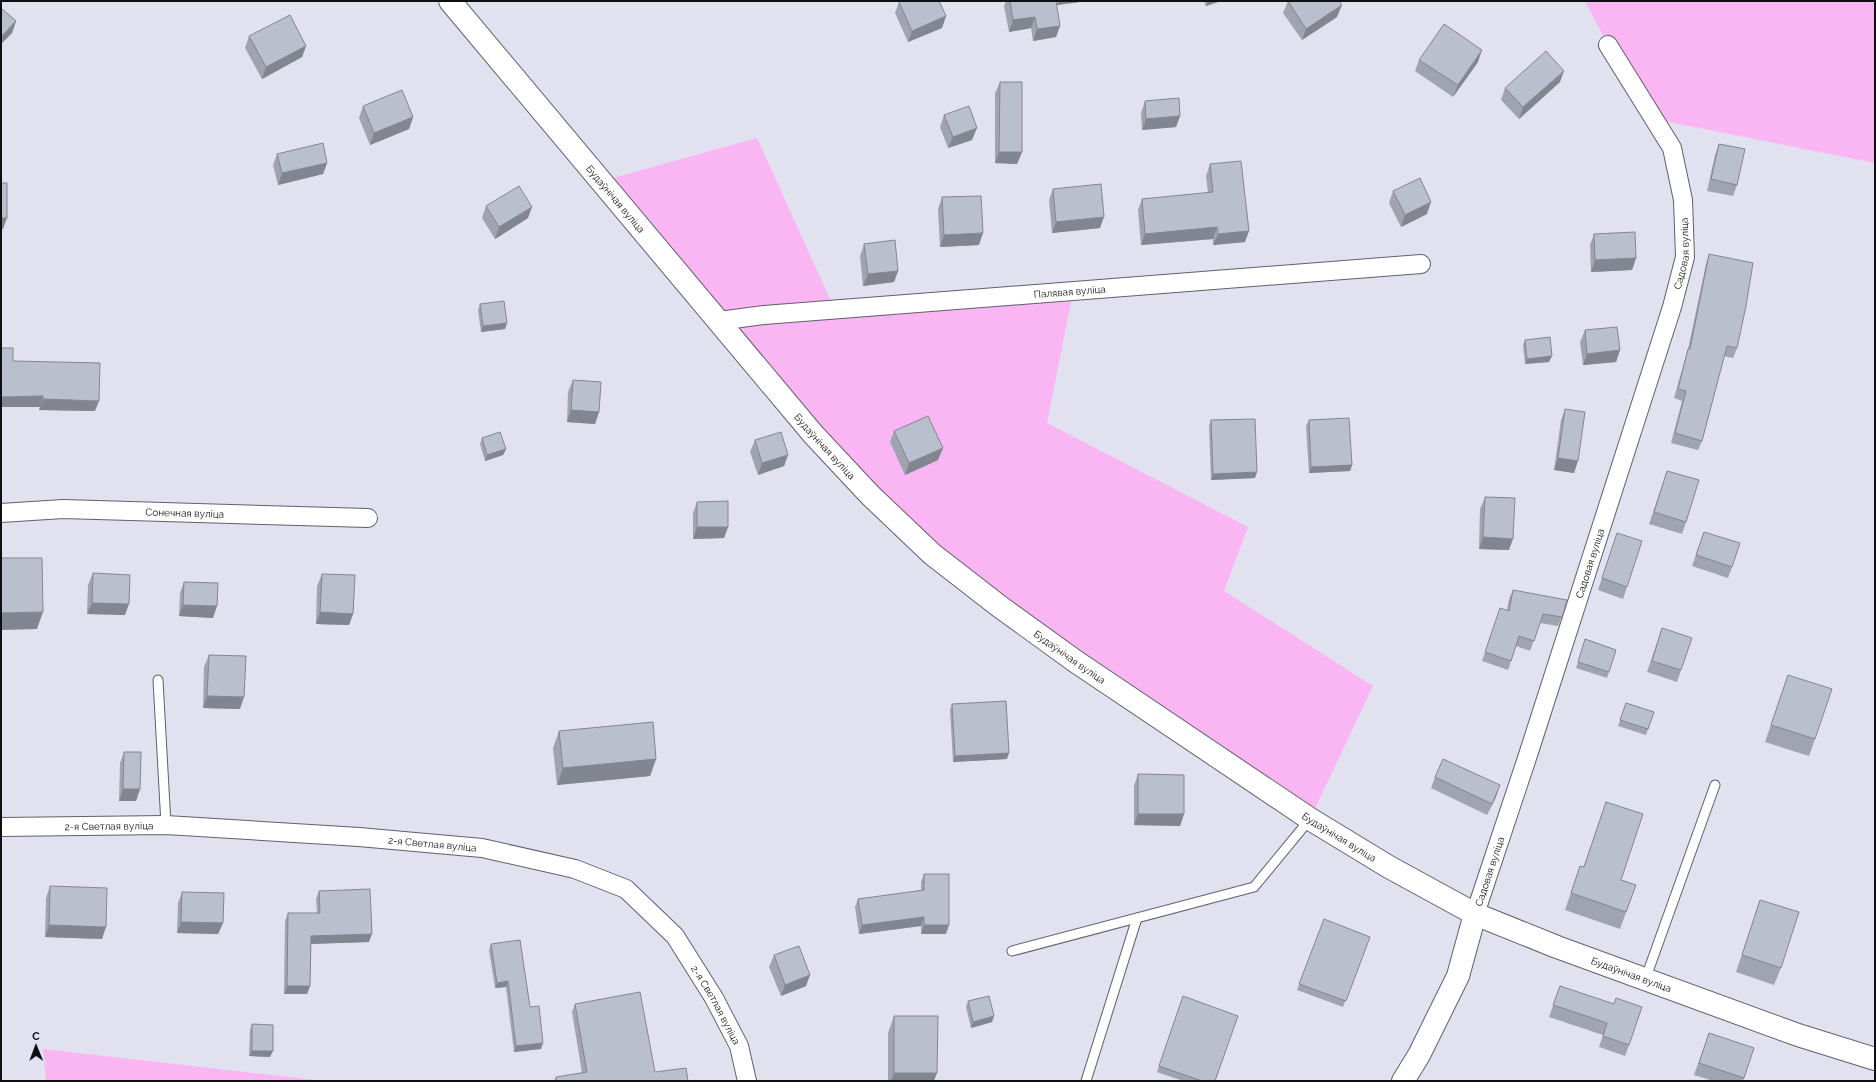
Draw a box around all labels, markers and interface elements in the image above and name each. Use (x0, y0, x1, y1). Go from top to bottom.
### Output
street label: Будаўнічая вуліца (584, 163, 647, 235)
street label: Садовая вуліца (1672, 217, 1691, 291)
street label: Палявая вуліца (1033, 284, 1106, 300)
street label: Будаўнічая вуліца (792, 411, 857, 481)
street label: Сонечная вуліца (145, 506, 224, 520)
street label: Садовая вуліца (1574, 527, 1606, 600)
street label: Будаўнічая вуліца (1032, 628, 1107, 686)
street label: Будаўнічая вуліца (1300, 810, 1378, 864)
street label: 2-я Светлая вуліца (64, 820, 154, 832)
street label: 2-я Светлая вуліца (388, 835, 477, 853)
street label: Садовая вуліца (1473, 835, 1506, 908)
street label: Будаўнічая вуліца (1590, 955, 1673, 994)
street label: 2-я Светлая вуліца (689, 964, 742, 1046)
north arrow (16, 1026, 56, 1066)
text: С (32, 1030, 40, 1043)

